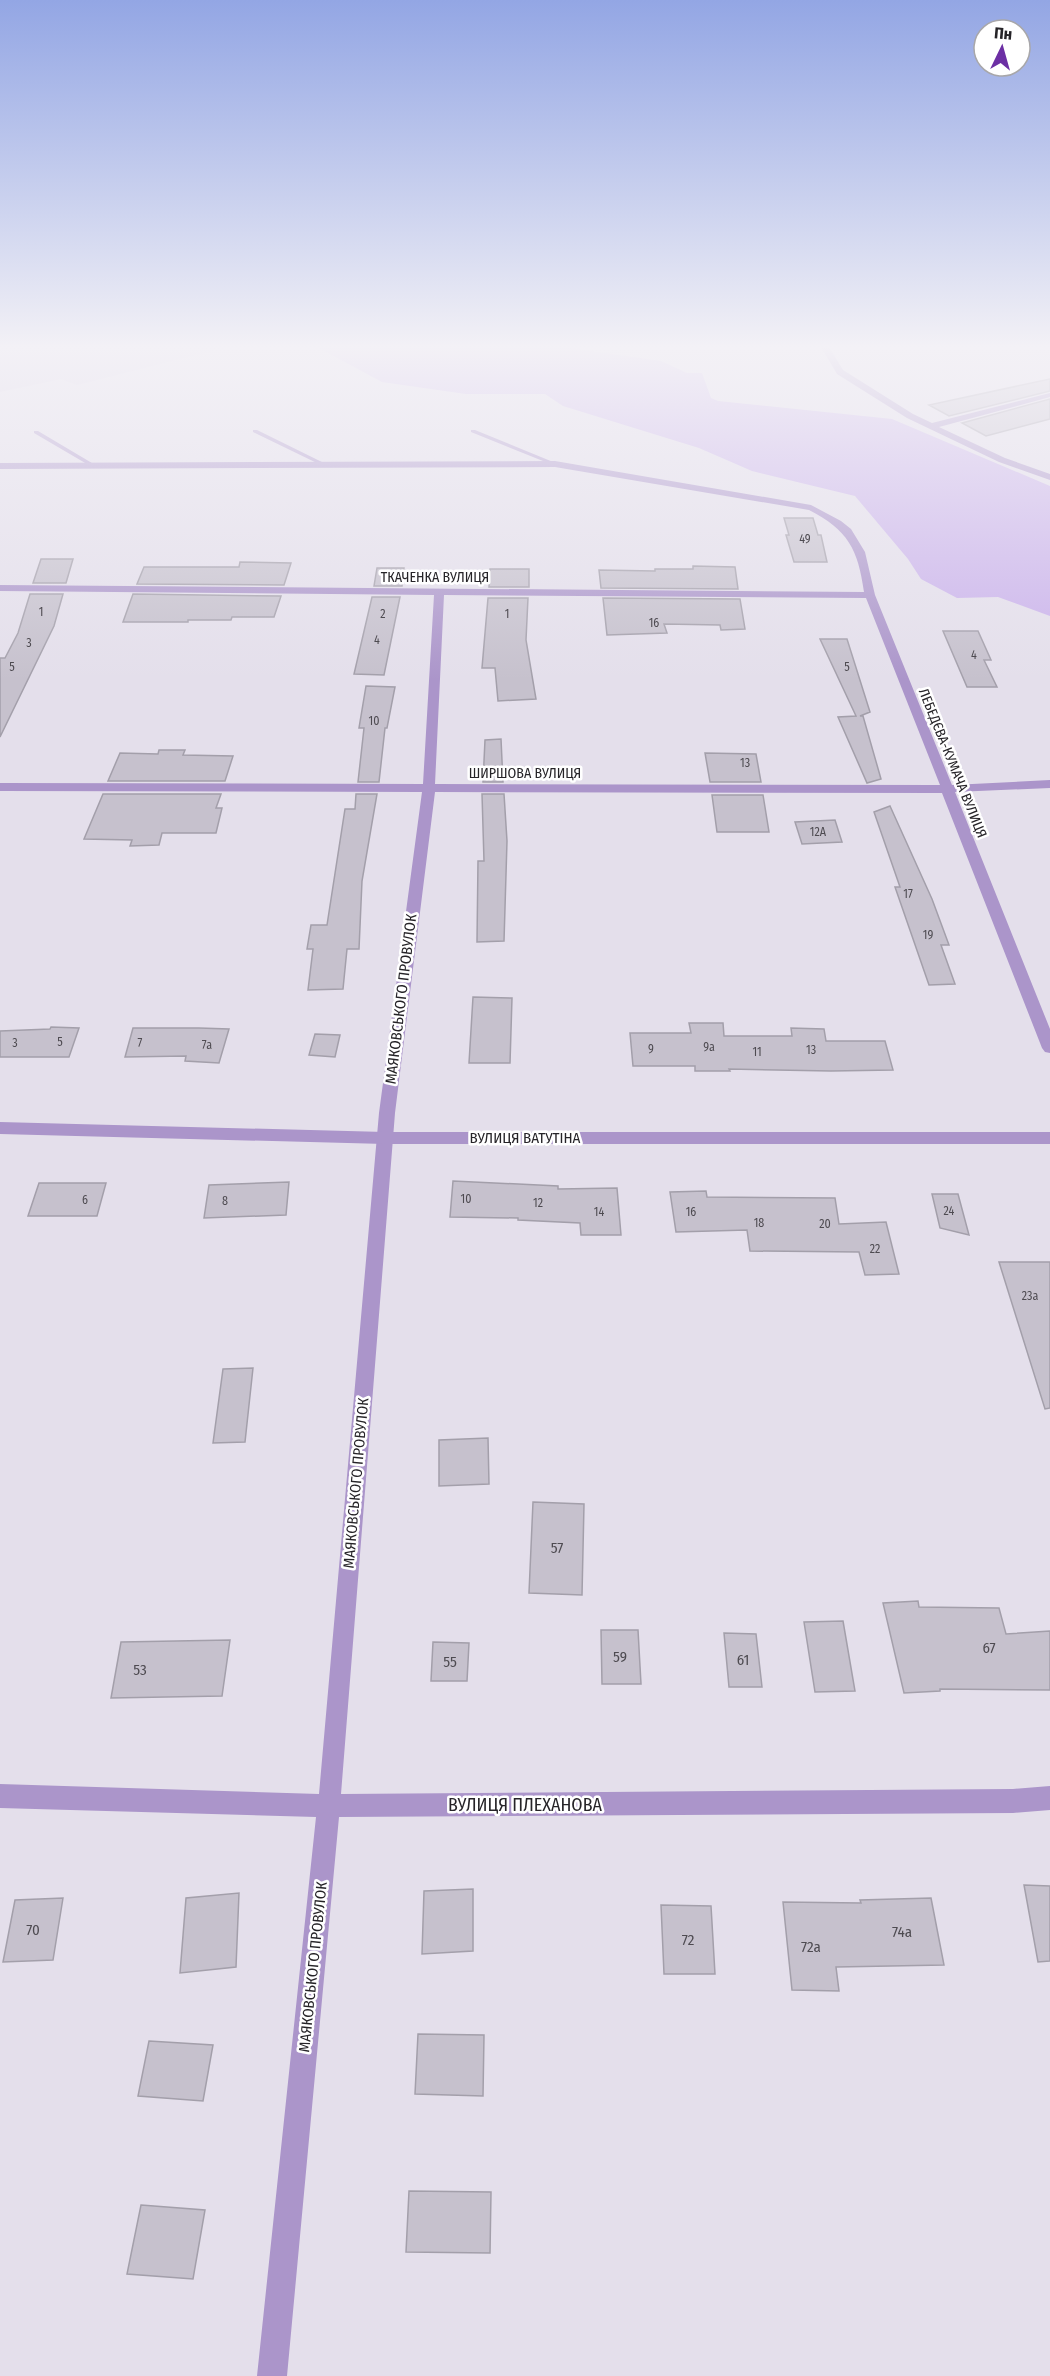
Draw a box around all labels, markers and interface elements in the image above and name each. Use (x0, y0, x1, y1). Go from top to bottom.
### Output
north arrow (972, 18, 1032, 78)
text: Пн (993, 23, 1013, 44)
house number: 49 (799, 532, 811, 546)
street label: ТКАЧЕНКА ВУЛИЦЯ (381, 569, 489, 586)
house number: 1 (39, 605, 43, 619)
house number: 2 (380, 607, 386, 621)
house number: 1 (505, 607, 509, 621)
house number: 16 (649, 616, 659, 630)
house number: 4 (374, 633, 380, 647)
house number: 3 (26, 636, 32, 650)
house number: 4 (971, 648, 977, 662)
house number: 5 (9, 660, 15, 674)
house number: 5 (844, 660, 850, 674)
street label: ЛЕБЕДЄВА-КУМАЧА ВУЛИЦЯ (915, 686, 990, 840)
house number: 10 (369, 714, 379, 728)
house number: 13 (740, 756, 750, 770)
street label: ШИРШОВА ВУЛИЦЯ (469, 765, 581, 782)
house number: 12А (810, 825, 827, 839)
house number: 17 (903, 887, 913, 901)
street label: МАЯКОВСЬКОГО ПРОВУЛОК (382, 913, 420, 1085)
house number: 19 (923, 928, 933, 942)
house number: 5 (57, 1035, 63, 1049)
house number: 3 (12, 1036, 18, 1050)
house number: 7 (138, 1036, 143, 1050)
house number: 7а (202, 1038, 212, 1052)
house number: 9а (703, 1040, 715, 1054)
house number: 9 (648, 1042, 654, 1056)
house number: 13 (806, 1043, 816, 1057)
house number: 11 (752, 1045, 762, 1059)
street label: ВУЛИЦЯ ВАТУТІНА (470, 1129, 581, 1147)
house number: 10 (461, 1192, 471, 1206)
house number: 6 (82, 1193, 88, 1207)
house number: 8 (222, 1194, 228, 1208)
house number: 12 (533, 1196, 543, 1210)
house number: 24 (944, 1204, 955, 1218)
house number: 14 (594, 1205, 604, 1219)
house number: 16 (686, 1205, 696, 1219)
house number: 18 (754, 1216, 764, 1230)
house number: 20 (819, 1217, 831, 1231)
house number: 22 (870, 1242, 880, 1256)
house number: 23а (1022, 1289, 1038, 1303)
street label: МАЯКОВСЬКОГО ПРОВУЛОК (340, 1397, 372, 1569)
house number: 57 (551, 1539, 563, 1557)
house number: 67 (982, 1639, 996, 1657)
house number: 59 (613, 1648, 627, 1666)
house number: 61 (737, 1651, 749, 1669)
house number: 55 (443, 1653, 457, 1671)
house number: 53 (133, 1661, 147, 1679)
street label: ВУЛИЦЯ ПЛЕХАНОВА (448, 1794, 602, 1816)
street label: МАЯКОВСЬКОГО ПРОВУЛОК (295, 1881, 331, 2053)
house number: 70 (26, 1921, 40, 1939)
house number: 74а (892, 1923, 912, 1941)
house number: 72 (682, 1931, 695, 1949)
house number: 72а (801, 1938, 821, 1956)

